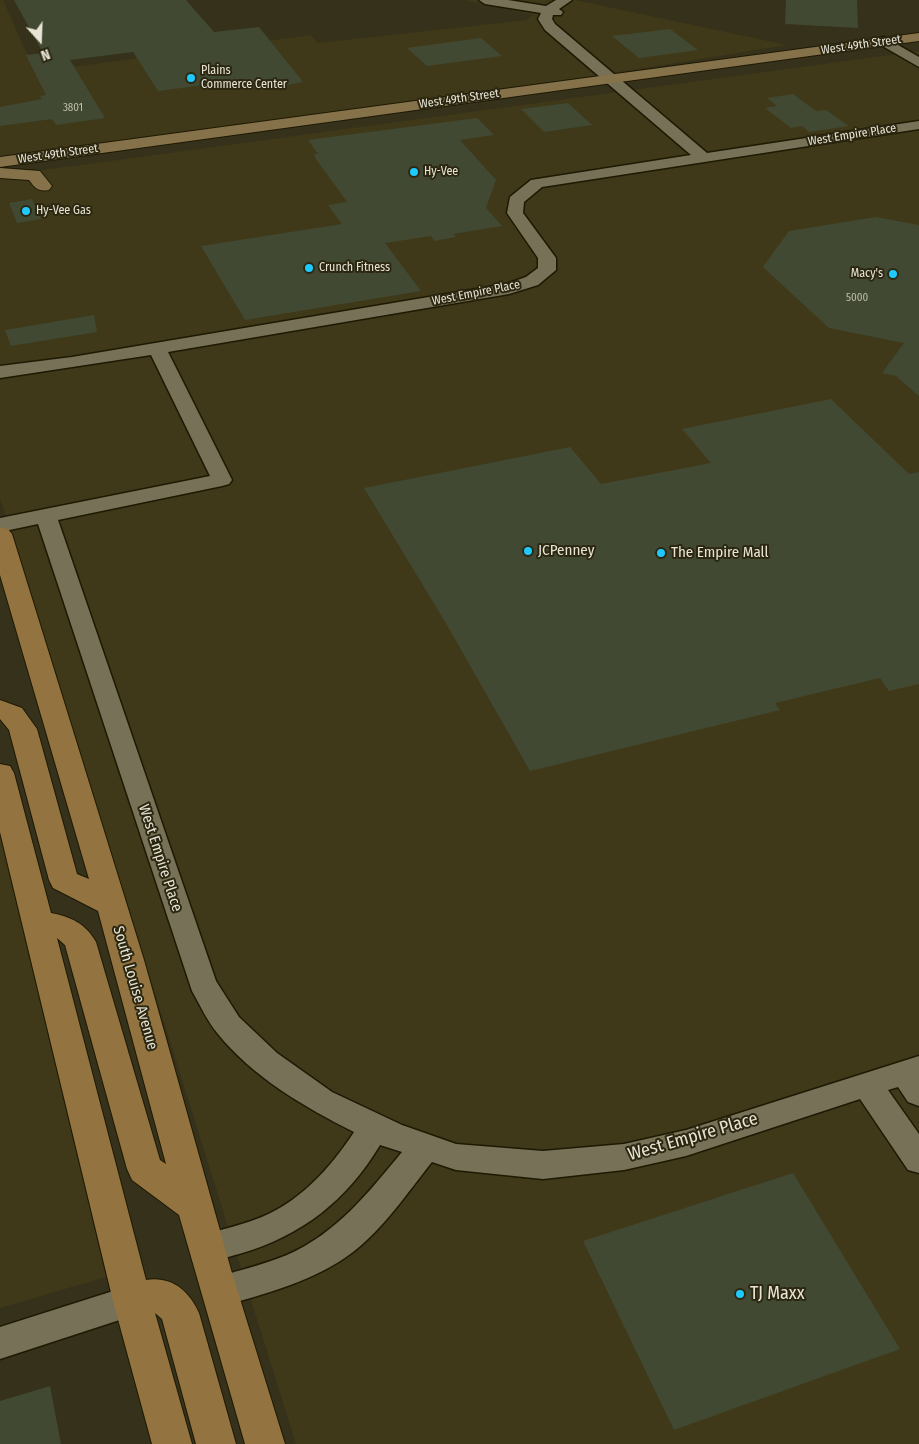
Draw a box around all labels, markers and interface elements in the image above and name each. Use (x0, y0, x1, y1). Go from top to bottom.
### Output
north arrow (15, 15, 65, 65)
street label: West 49th Street (820, 32, 902, 58)
text: N (38, 45, 52, 64)
place label: Plains Commerce Center (201, 64, 287, 92)
marker: Plains Commerce Center (185, 72, 197, 84)
street label: West 49th Street (418, 86, 500, 112)
house number: 3801 (63, 101, 83, 115)
street label: West Empire Place (807, 121, 897, 149)
street label: West 49th Street (17, 141, 99, 167)
place label: Hy-Vee (424, 165, 458, 179)
marker: Hy-Vee (408, 166, 420, 178)
place label: Hy-Vee Gas (36, 204, 91, 218)
marker: Hy-Vee Gas (20, 205, 32, 217)
place label: Crunch Fitness (319, 261, 390, 275)
marker: Crunch Fitness (303, 262, 315, 274)
place label: Macy's (851, 267, 883, 281)
marker: Macy's (887, 268, 899, 280)
street label: West Empire Place (431, 277, 521, 309)
house number: 5000 (846, 291, 868, 305)
place label: JCPenney (538, 542, 594, 560)
place label: The Empire Mall (671, 544, 768, 562)
marker: JCPenney (522, 545, 534, 557)
marker: The Empire Mall (655, 547, 667, 559)
street label: West Empire Place (134, 802, 186, 914)
street label: South Louise Avenue (109, 924, 161, 1052)
street label: West Empire Place (626, 1108, 760, 1166)
place label: TJ Maxx (750, 1283, 805, 1305)
marker: TJ Maxx (734, 1288, 746, 1300)

